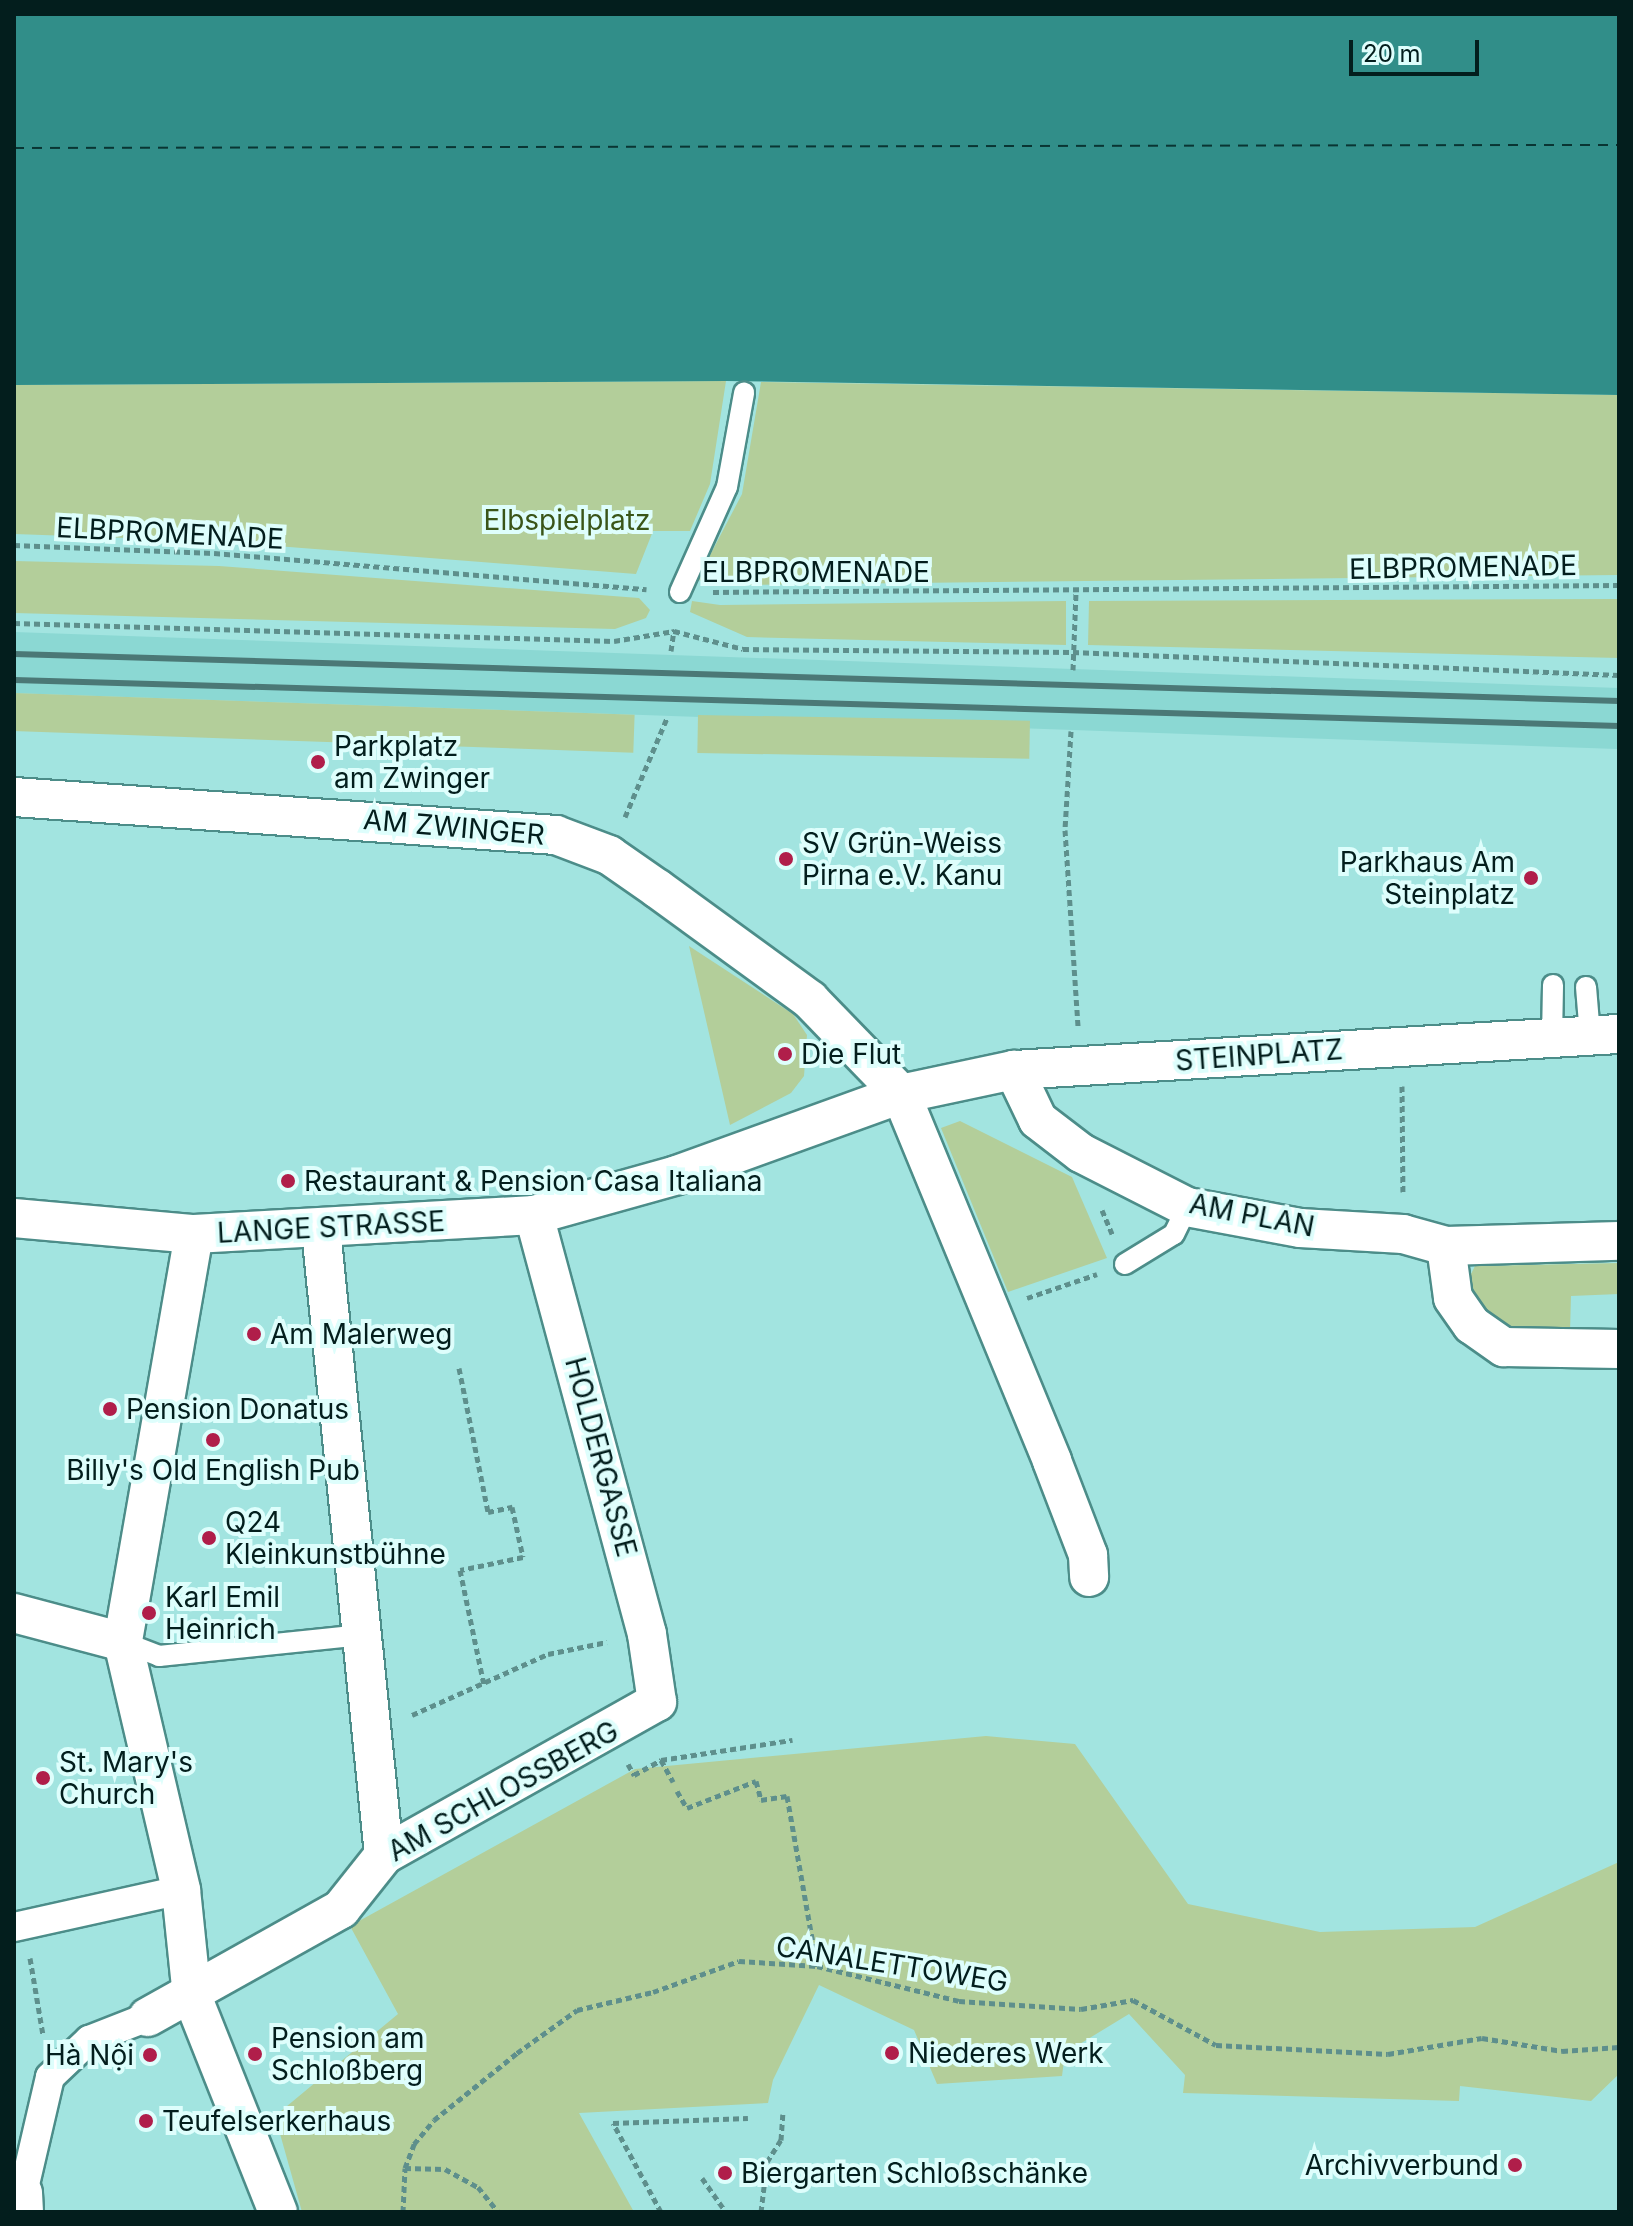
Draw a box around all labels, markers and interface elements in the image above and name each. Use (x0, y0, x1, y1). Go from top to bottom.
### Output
scale bar (1353, 24, 1483, 74)
text: 20 m (1363, 39, 1421, 68)
park label: Elbspielplatz (484, 503, 650, 537)
street label: ELBPROMENADE (55, 510, 285, 556)
street label: ELBPROMENADE (1349, 548, 1577, 586)
street label: ELBPROMENADE (702, 555, 930, 589)
place label: Parkplatz am Zwinger (334, 729, 490, 795)
marker: Parkplatz am Zwinger (309, 753, 327, 771)
street label: AM ZWINGER (362, 802, 546, 852)
place label: SV Grün-Weiss Pirna e.V. Kanu (802, 826, 1002, 892)
place label: Parkhaus Am Steinplatz (1340, 845, 1515, 911)
marker: SV Grün-Weiss Pirna e.V. Kanu (777, 850, 795, 868)
marker: Parkhaus Am Steinplatz (1522, 869, 1540, 887)
street label: STEINPLATZ (1174, 1032, 1344, 1078)
place label: Die Flut (801, 1037, 901, 1071)
marker: Die Flut (776, 1045, 794, 1063)
place label: Restaurant & Pension Casa Italiana (304, 1164, 762, 1198)
marker: Restaurant & Pension Casa Italiana (279, 1172, 297, 1190)
street label: AM PLAN (1187, 1186, 1317, 1244)
street label: LANGE STRASSE (216, 1204, 446, 1250)
place label: Am Malerweg (270, 1317, 453, 1351)
marker: Am Malerweg (245, 1325, 263, 1343)
street label: HOLDERGASSE (558, 1353, 644, 1561)
place label: Pension Donatus (126, 1392, 349, 1426)
marker: Pension Donatus (101, 1400, 119, 1418)
marker: Billy's Old English Pub (204, 1431, 222, 1449)
place label: Billy's Old English Pub (66, 1453, 360, 1487)
place label: Q24 Kleinkunstbühne (225, 1505, 446, 1571)
marker: Q24 Kleinkunstbühne (200, 1529, 218, 1547)
place label: Karl Emil Heinrich (165, 1580, 280, 1646)
marker: Karl Emil Heinrich (140, 1604, 158, 1622)
street label: AM SCHLOSSBERG (382, 1714, 624, 1868)
place label: St. Mary's Church (59, 1745, 193, 1811)
marker: St. Mary's Church (34, 1769, 52, 1787)
street label: CANALETTOWEG (774, 1929, 1010, 1999)
place label: Pension am Schloßberg (271, 2021, 425, 2087)
place label: Niederes Werk (908, 2036, 1104, 2070)
place label: Hà Nội (45, 2038, 134, 2072)
marker: Niederes Werk (883, 2044, 901, 2062)
marker: Pension am Schloßberg (246, 2045, 264, 2063)
marker: Hà Nội (141, 2046, 159, 2064)
place label: Teufelserkerhaus (162, 2104, 391, 2138)
marker: Teufelserkerhaus (137, 2112, 155, 2130)
place label: Archivverbund (1305, 2148, 1499, 2182)
place label: Biergarten Schloßschänke (741, 2156, 1088, 2190)
marker: Archivverbund (1506, 2156, 1524, 2174)
marker: Biergarten Schloßschänke (716, 2164, 734, 2182)

